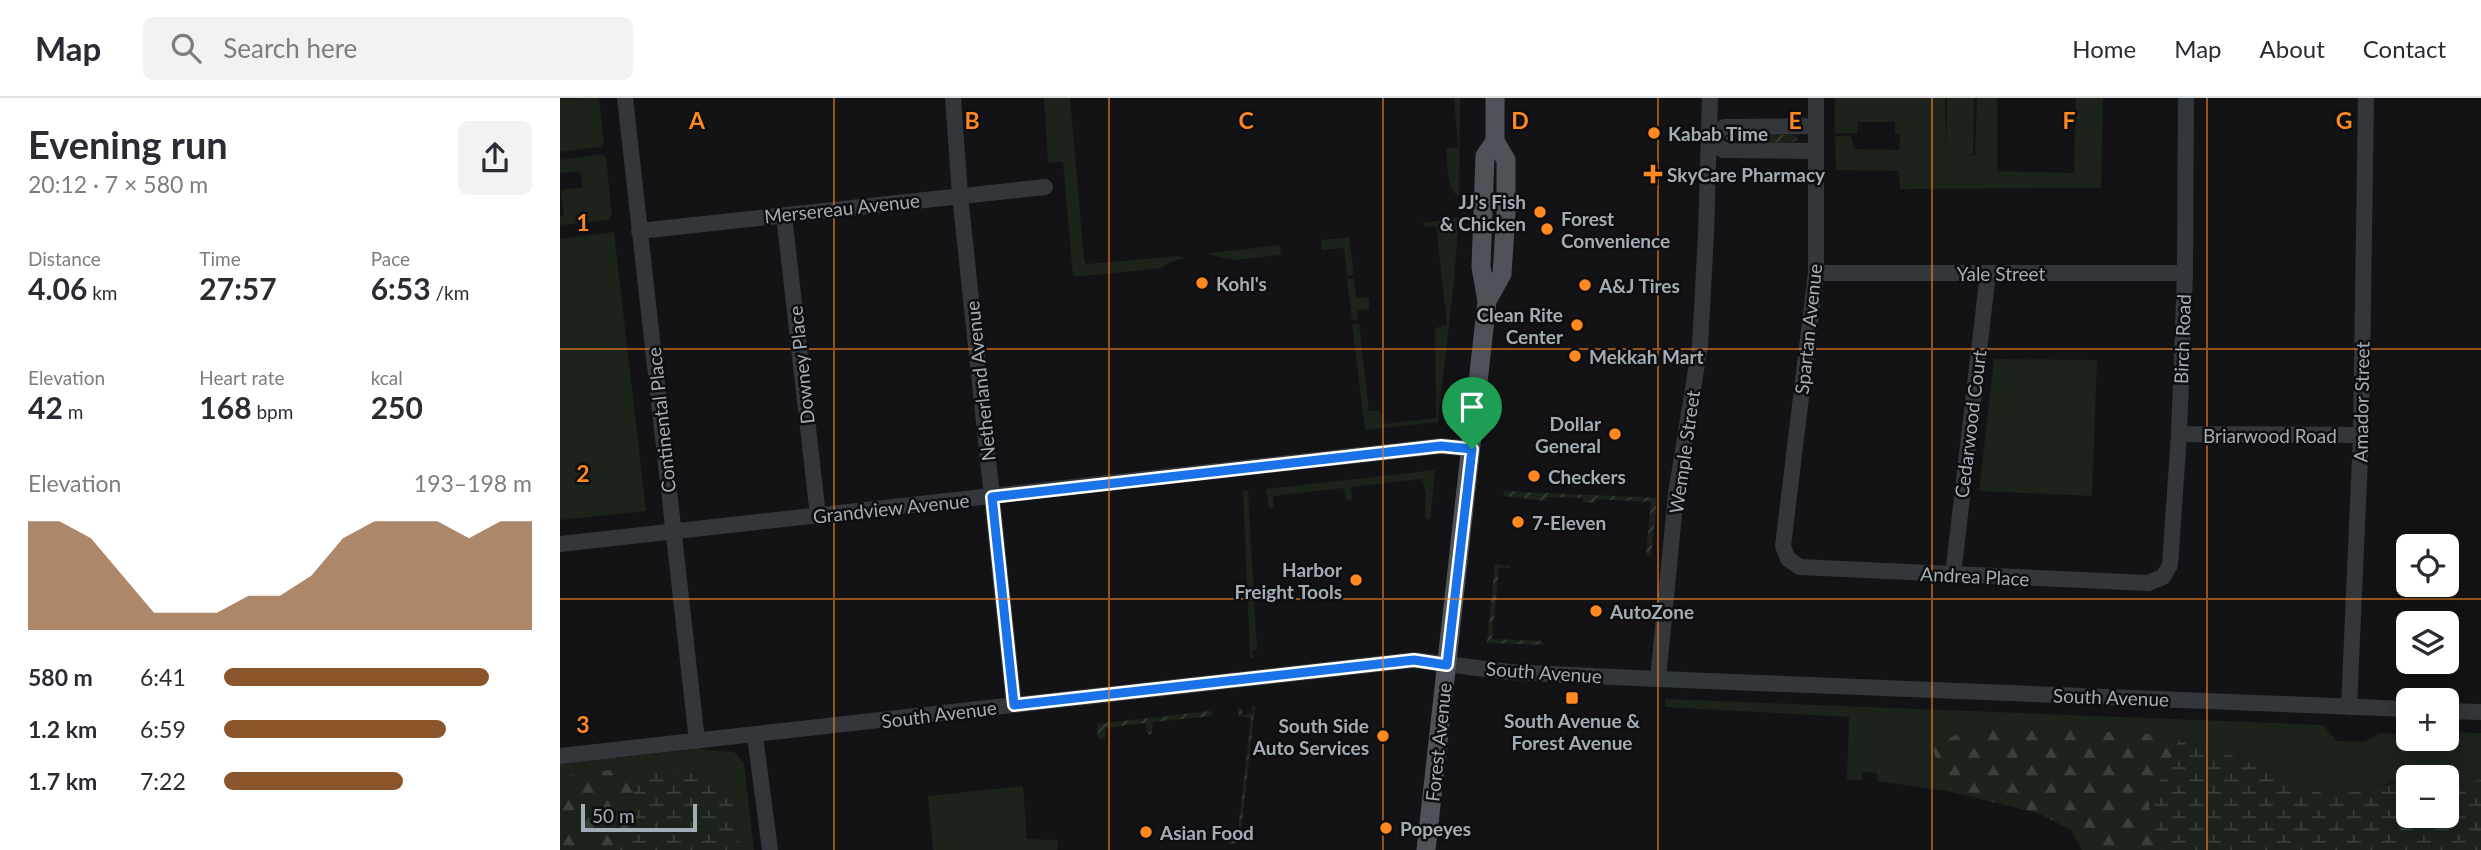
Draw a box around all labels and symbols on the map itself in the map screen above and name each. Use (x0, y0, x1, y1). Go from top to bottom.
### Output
text: A (688, 106, 706, 134)
text: B (964, 106, 980, 134)
text: C (1238, 106, 1254, 134)
text: D (1511, 106, 1529, 134)
text: E (1788, 106, 1802, 134)
text: F (2062, 106, 2076, 134)
text: G (2336, 106, 2352, 134)
place label: Kabab Time (1668, 122, 1768, 145)
marker: Kabab Time (1646, 125, 1662, 141)
place label: SkyCare Pharmacy (1667, 163, 1826, 186)
marker: SkyCare Pharmacy (1645, 166, 1661, 182)
street label: Mersereau Avenue (763, 188, 921, 228)
place label: JJ's Fish & Chicken (1440, 190, 1526, 235)
marker: JJ's Fish & Chicken (1532, 204, 1548, 220)
place label: Forest Convenience (1561, 207, 1670, 252)
text: 1 (576, 208, 590, 236)
marker: Forest Convenience (1539, 221, 1555, 237)
street label: Yale Street (1957, 262, 2045, 285)
street label: Spartan Avenue (1790, 263, 1826, 395)
place label: Kohl's (1216, 272, 1267, 295)
place label: A&J Tires (1598, 274, 1680, 297)
marker: Kohl's (1194, 275, 1210, 291)
marker: A&J Tires (1577, 277, 1593, 293)
street label: Birch Road (2169, 294, 2195, 384)
street label: Netherland Avenue (960, 300, 1000, 462)
place label: Clean Rite Center (1477, 303, 1564, 348)
street label: Downey Place (783, 305, 819, 425)
marker: Clean Rite Center (1569, 317, 1585, 333)
street label: Amador Street (2348, 341, 2374, 463)
place label: Mekkah Mart (1589, 345, 1704, 368)
street label: Continental Place (642, 346, 680, 494)
marker: Mekkah Mart (1567, 348, 1583, 364)
street label: Cedarwood Court (1950, 348, 1991, 499)
pin (1442, 377, 1502, 449)
street label: Wemple Street (1664, 389, 1704, 515)
place label: Dollar General (1535, 412, 1602, 457)
street label: Briarwood Road (2203, 424, 2337, 447)
marker: Dollar General (1607, 426, 1623, 442)
text: 2 (576, 459, 590, 487)
place label: Checkers (1548, 465, 1626, 488)
marker: Checkers (1526, 468, 1542, 484)
street label: Grandview Avenue (812, 488, 970, 528)
place label: 7-Eleven (1532, 511, 1606, 534)
marker: 7-Eleven (1510, 514, 1526, 530)
place label: Harbor Freight Tools (1234, 558, 1343, 603)
street label: Andrea Place (1920, 562, 2030, 590)
marker: Harbor Freight Tools (1348, 572, 1364, 588)
place label: AutoZone (1609, 600, 1694, 623)
marker: AutoZone (1588, 603, 1604, 619)
street label: South Avenue (1485, 656, 1603, 688)
street label: Forest Avenue (1420, 681, 1456, 803)
street label: South Avenue (2053, 683, 2169, 711)
marker: South Avenue & Forest Avenue (1564, 690, 1580, 706)
street label: South Avenue (880, 696, 998, 732)
place label: South Avenue & Forest Avenue (1504, 709, 1640, 754)
text: 3 (576, 710, 590, 738)
place label: South Side Auto Services (1252, 714, 1369, 759)
marker: South Side Auto Services (1375, 728, 1391, 744)
scale bar (581, 801, 696, 833)
place label: Popeyes (1400, 817, 1471, 840)
marker: Popeyes (1378, 820, 1394, 836)
place label: Asian Food (1159, 821, 1254, 844)
marker: Asian Food (1138, 824, 1154, 840)

